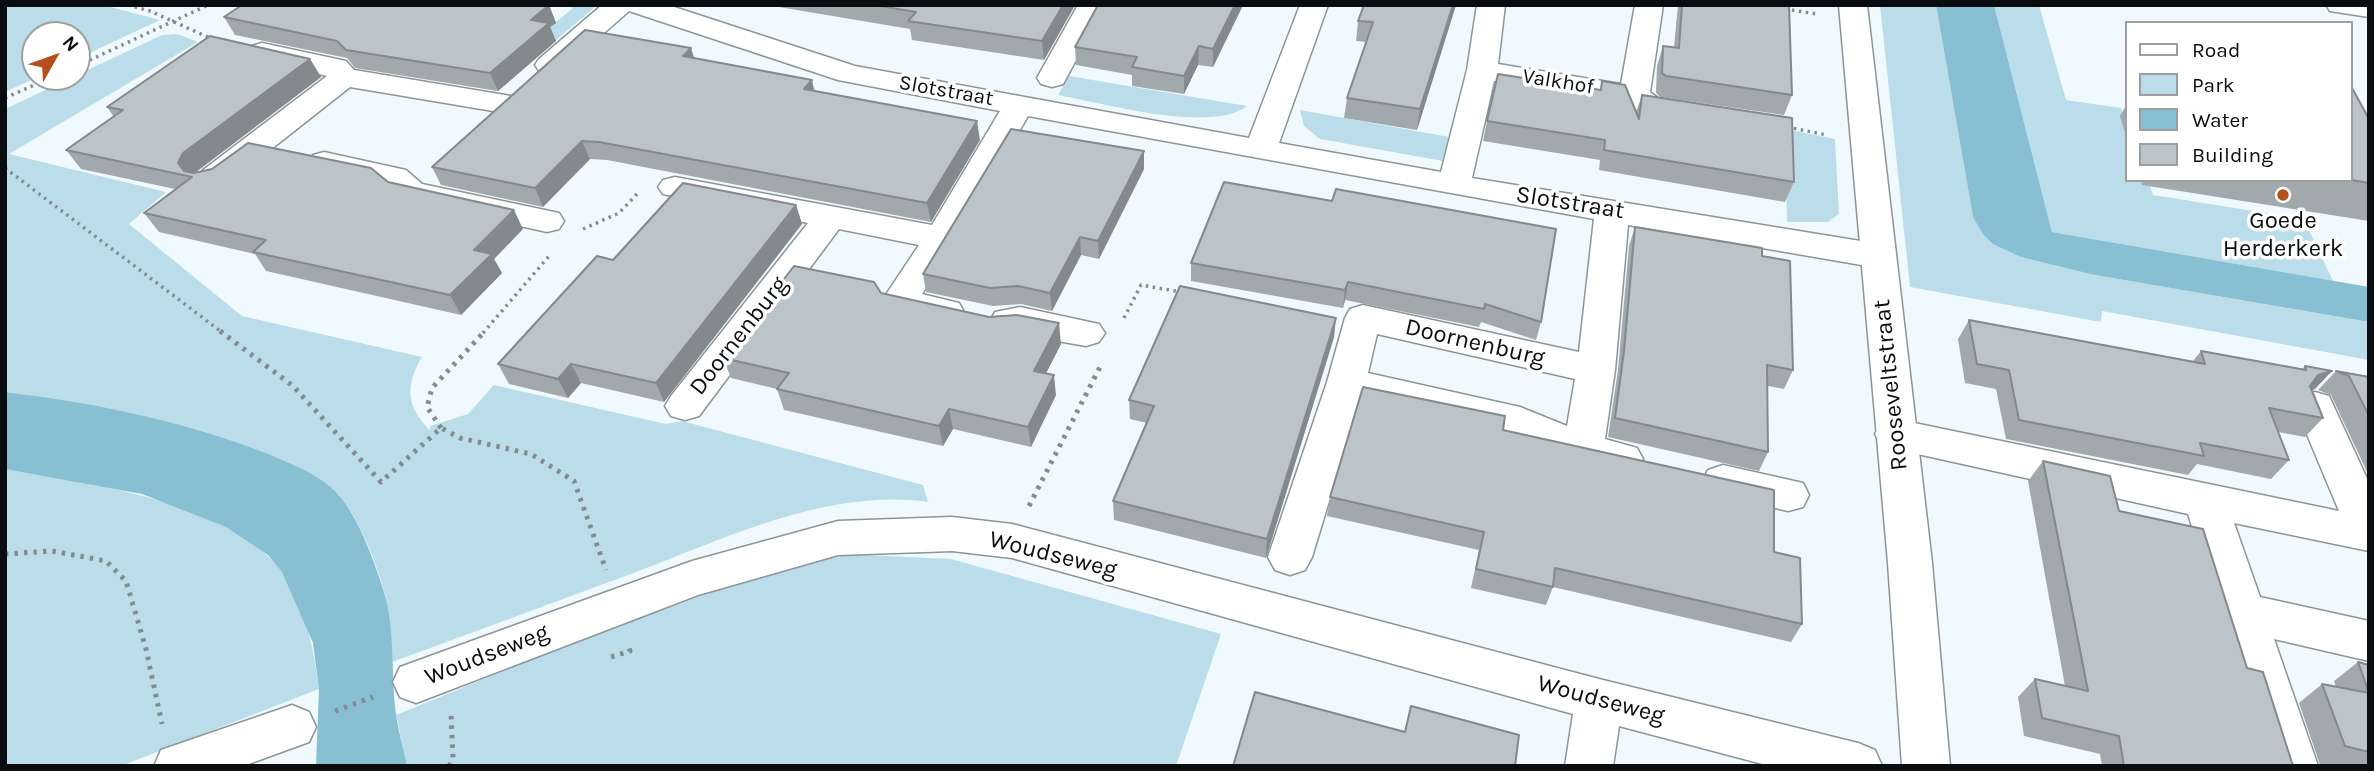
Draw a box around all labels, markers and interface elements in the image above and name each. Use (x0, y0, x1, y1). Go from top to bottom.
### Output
north arrow (21, 21, 91, 91)
legend (2126, 21, 2353, 182)
text: N (58, 31, 83, 56)
text: Road (2192, 38, 2240, 62)
street label: Valkhof (1521, 64, 1595, 100)
street label: Slotstraat (897, 70, 995, 112)
text: Park (2192, 73, 2235, 97)
text: Water (2192, 108, 2248, 132)
text: Building (2192, 143, 2273, 167)
street label: Slotstraat (1514, 180, 1626, 226)
marker: Goede Herderkerk (2275, 187, 2291, 203)
place label: Goede Herderkerk (2223, 207, 2343, 263)
street label: Doornenburg (684, 271, 794, 401)
street label: Rooseveltstraat (1868, 298, 1914, 472)
street label: Doornenburg (1402, 313, 1548, 373)
street label: Woudseweg (986, 525, 1120, 585)
street label: Woudseweg (421, 618, 553, 692)
street label: Woudseweg (1534, 669, 1668, 731)

